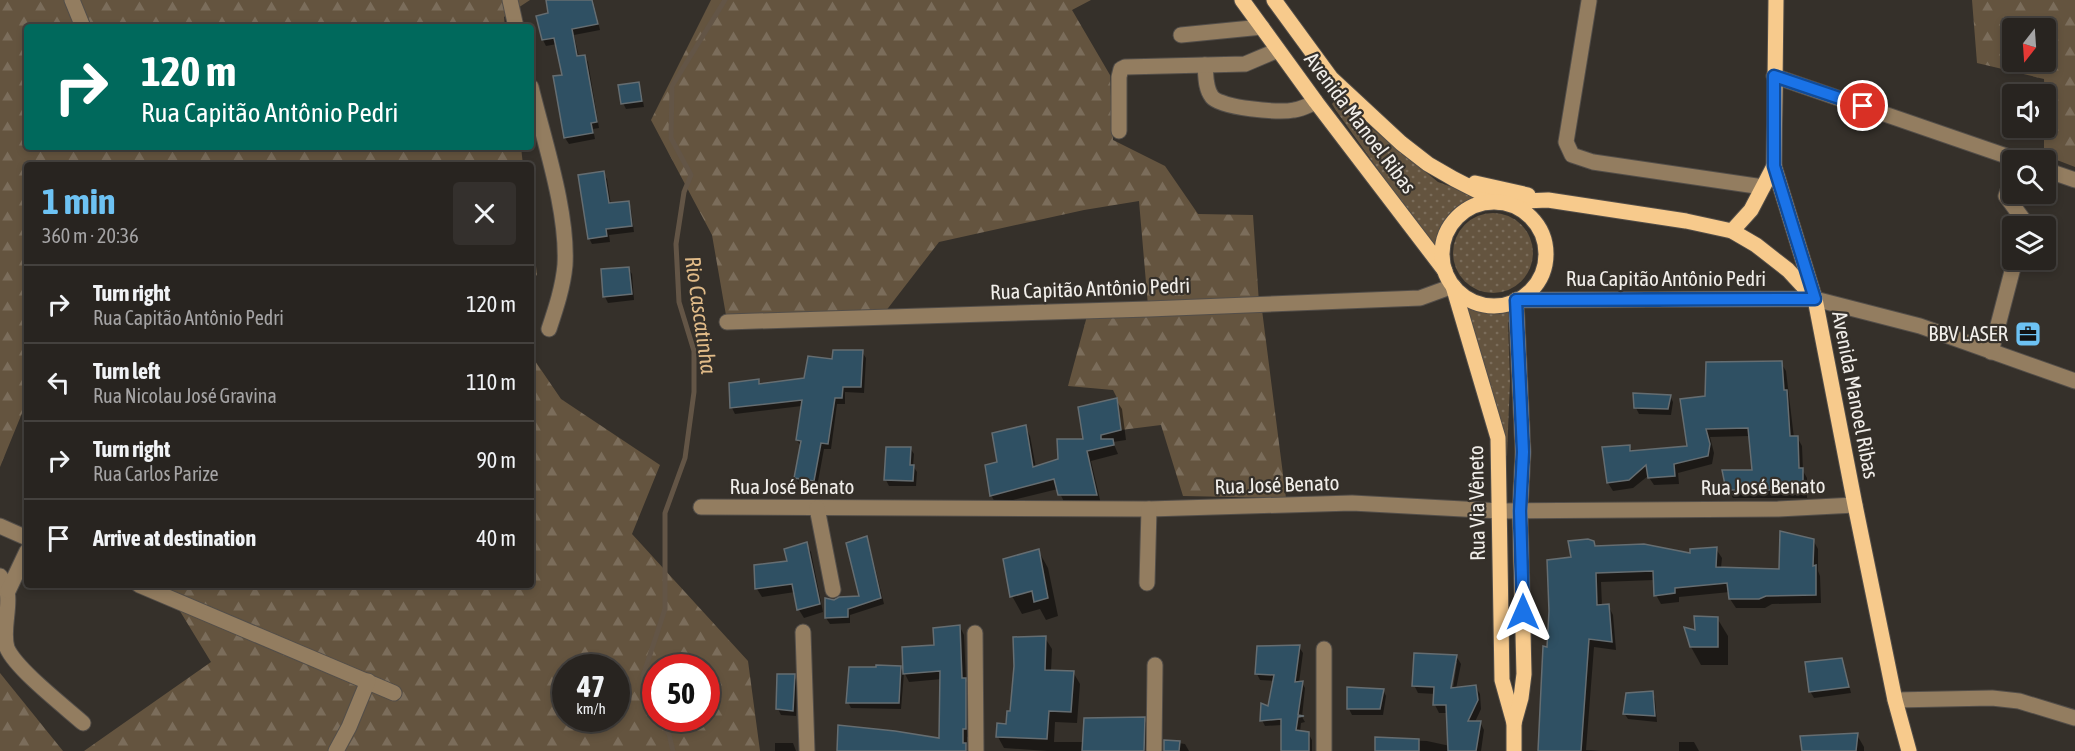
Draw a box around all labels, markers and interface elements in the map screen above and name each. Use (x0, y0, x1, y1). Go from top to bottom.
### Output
north arrow (2002, 18, 2056, 72)
map controls (2002, 18, 2056, 270)
text: 120 m (141, 47, 236, 95)
street label: Avenida Manoel Ribas (1300, 47, 1422, 198)
icon: right (42, 48, 120, 126)
pin (1837, 80, 1888, 131)
button: sound (2002, 84, 2056, 138)
icon: arrive (1846, 89, 1879, 122)
text: Rua Capitão Antônio Pedri (141, 97, 399, 128)
button: search (2002, 150, 2056, 204)
text: 1 min (42, 180, 116, 222)
button: close (453, 182, 516, 245)
button: layers (2002, 216, 2056, 270)
text: 360 m · 20:36 (42, 224, 139, 247)
water label: Rio Cascatinha (680, 254, 722, 376)
street label: Rua Capitão Antônio Pedri (1566, 266, 1766, 290)
street label: Rua Capitão Antônio Pedri (989, 273, 1190, 303)
text: Turn right (93, 280, 170, 306)
icon: right (42, 288, 75, 321)
text: 120 m (466, 291, 516, 317)
text: Rua Capitão Antônio Pedri (93, 306, 284, 329)
street label: Avenida Manoel Ribas (1828, 309, 1884, 481)
office icon: BBV LASER (2013, 319, 2043, 349)
place label: BBV LASER (1928, 321, 2008, 345)
text: Turn left (93, 358, 160, 384)
icon: left (42, 366, 75, 399)
text: 110 m (466, 369, 516, 395)
text: Rua Nicolau José Gravina (93, 384, 277, 407)
text: Turn right (93, 436, 170, 462)
icon: right (42, 444, 75, 477)
street label: Rua Via Vêneto (1463, 445, 1489, 561)
text: 90 m (476, 447, 516, 473)
text: Rua Carlos Parize (93, 462, 218, 485)
street label: Rua José Benato (1214, 470, 1340, 498)
street label: Rua José Benato (1700, 473, 1826, 499)
street label: Rua José Benato (730, 474, 854, 498)
icon: arrive (42, 522, 75, 555)
text: Arrive at destination (93, 525, 256, 551)
text: 40 m (476, 525, 516, 551)
position arrow (1491, 580, 1555, 644)
speed limit sign: 50 (642, 654, 720, 732)
text: 47 (577, 669, 605, 703)
text: km/h (576, 700, 606, 717)

